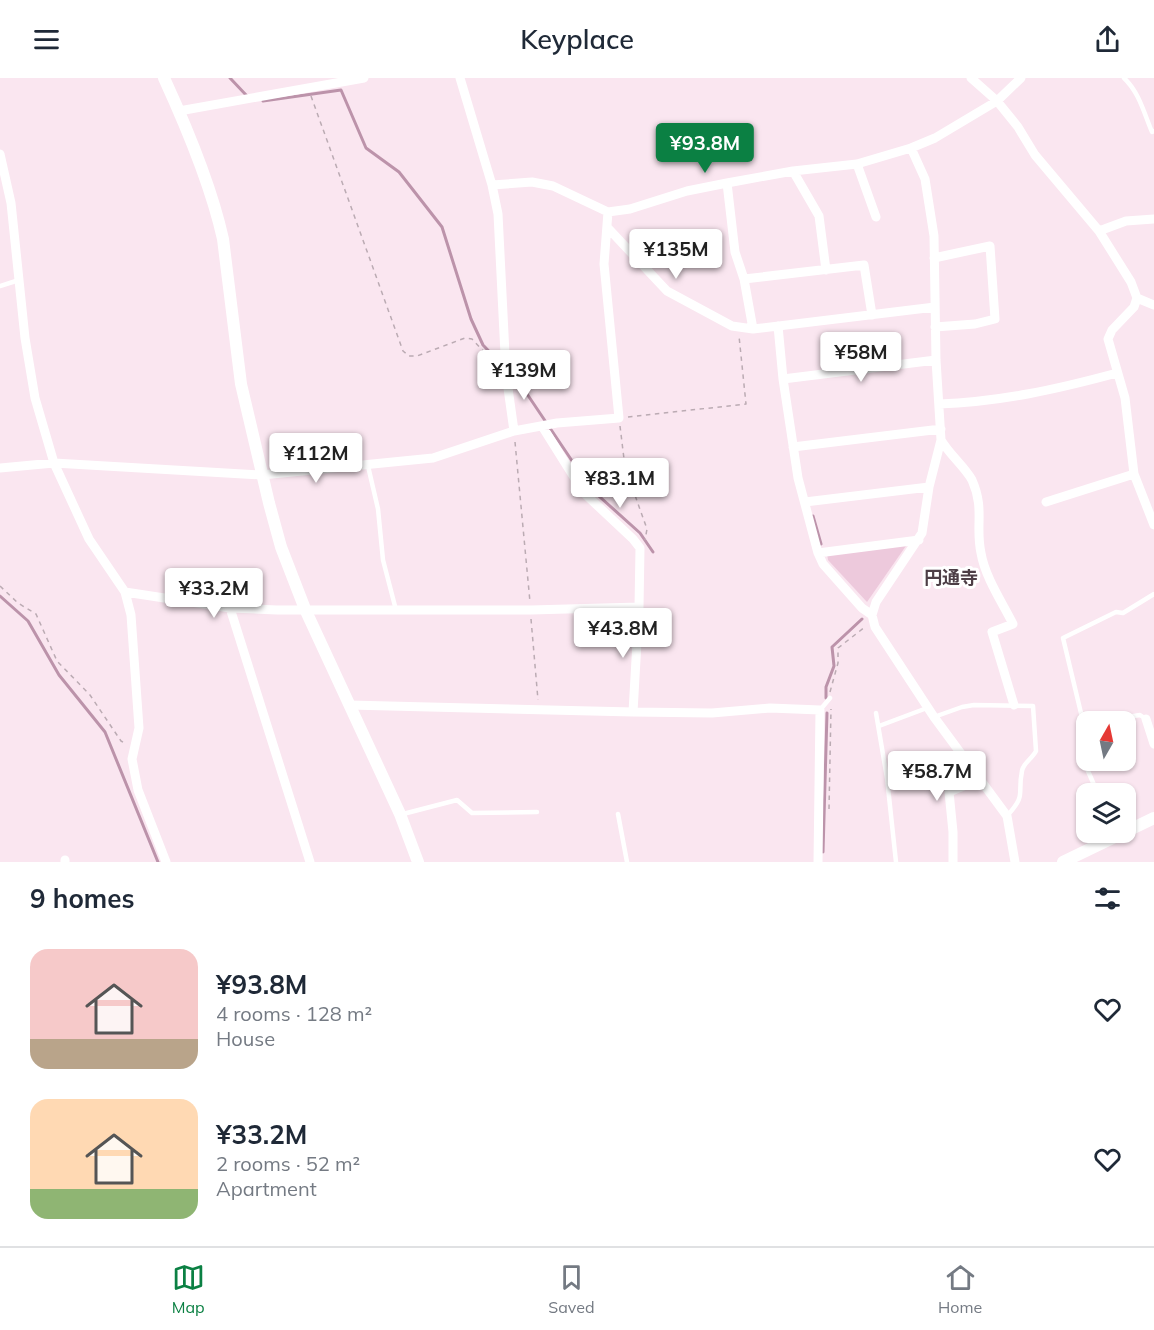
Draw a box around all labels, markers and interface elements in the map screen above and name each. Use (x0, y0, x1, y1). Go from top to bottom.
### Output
text: Keyplace (520, 22, 634, 56)
icon: menu (30, 23, 63, 56)
icon: share (1091, 23, 1124, 56)
pin: ¥93.8M (656, 123, 754, 174)
text: ¥93.8M (670, 130, 740, 155)
pin: ¥135M (634, 229, 718, 280)
text: ¥135M (643, 236, 709, 261)
pin: ¥58M (825, 332, 897, 383)
text: ¥58M (834, 339, 888, 364)
pin: ¥139M (482, 350, 566, 401)
text: ¥139M (491, 357, 557, 382)
pin: ¥112M (274, 433, 358, 484)
text: ¥112M (283, 440, 349, 465)
pin: ¥83.1M (571, 458, 669, 509)
text: ¥83.1M (585, 465, 655, 490)
district label: 円通寺 (924, 566, 978, 589)
pin: ¥33.2M (165, 568, 263, 619)
text: ¥33.2M (179, 575, 249, 600)
pin: ¥43.8M (574, 608, 672, 659)
text: ¥43.8M (588, 615, 658, 640)
north arrow (1076, 711, 1136, 771)
map controls (1076, 711, 1136, 843)
pin: ¥58.7M (888, 751, 986, 802)
text: ¥58.7M (902, 758, 972, 783)
button: layers (1076, 783, 1136, 843)
text: 9 homes (30, 882, 134, 915)
icon: filters (1091, 882, 1124, 915)
text: ¥93.8M (216, 968, 307, 1001)
icon: home (78, 973, 150, 1045)
icon: heart (1091, 993, 1124, 1026)
text: 4 rooms · 128 m² (216, 1001, 372, 1026)
text: House (216, 1026, 275, 1051)
text: ¥33.2M (216, 1118, 307, 1151)
icon: home (78, 1123, 150, 1195)
icon: heart (1091, 1143, 1124, 1176)
text: 2 rooms · 52 m² (216, 1151, 360, 1176)
text: Apartment (216, 1176, 317, 1201)
tab: Map (172, 1261, 205, 1317)
tab: Saved (548, 1261, 594, 1317)
tab: Home (938, 1261, 982, 1317)

